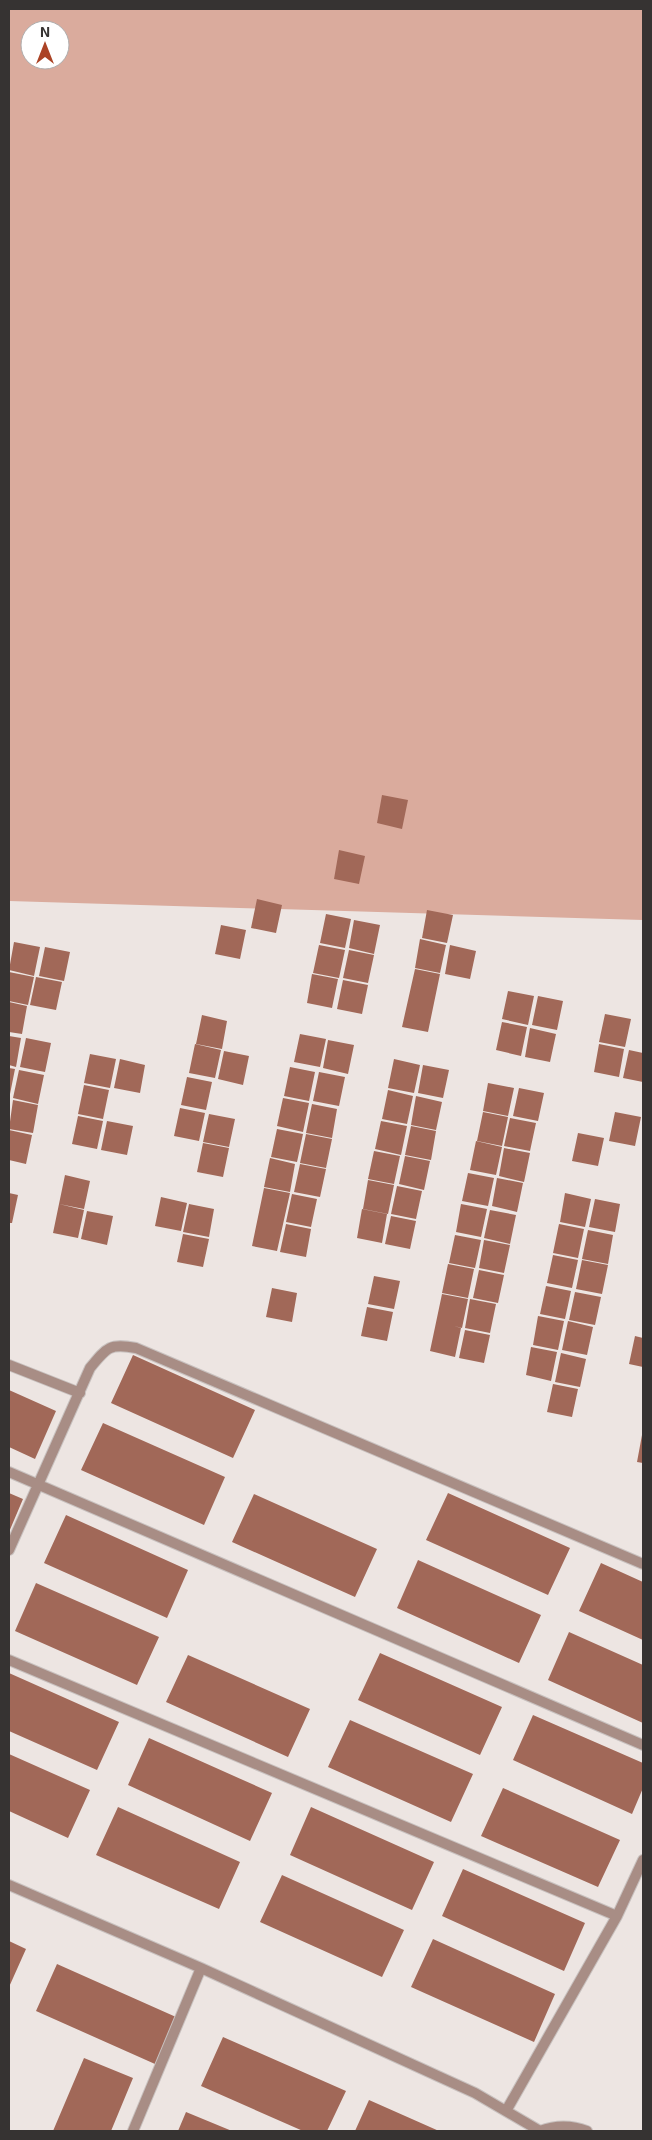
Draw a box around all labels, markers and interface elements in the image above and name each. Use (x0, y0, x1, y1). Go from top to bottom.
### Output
north arrow (20, 20, 70, 70)
text: N (40, 23, 50, 40)

